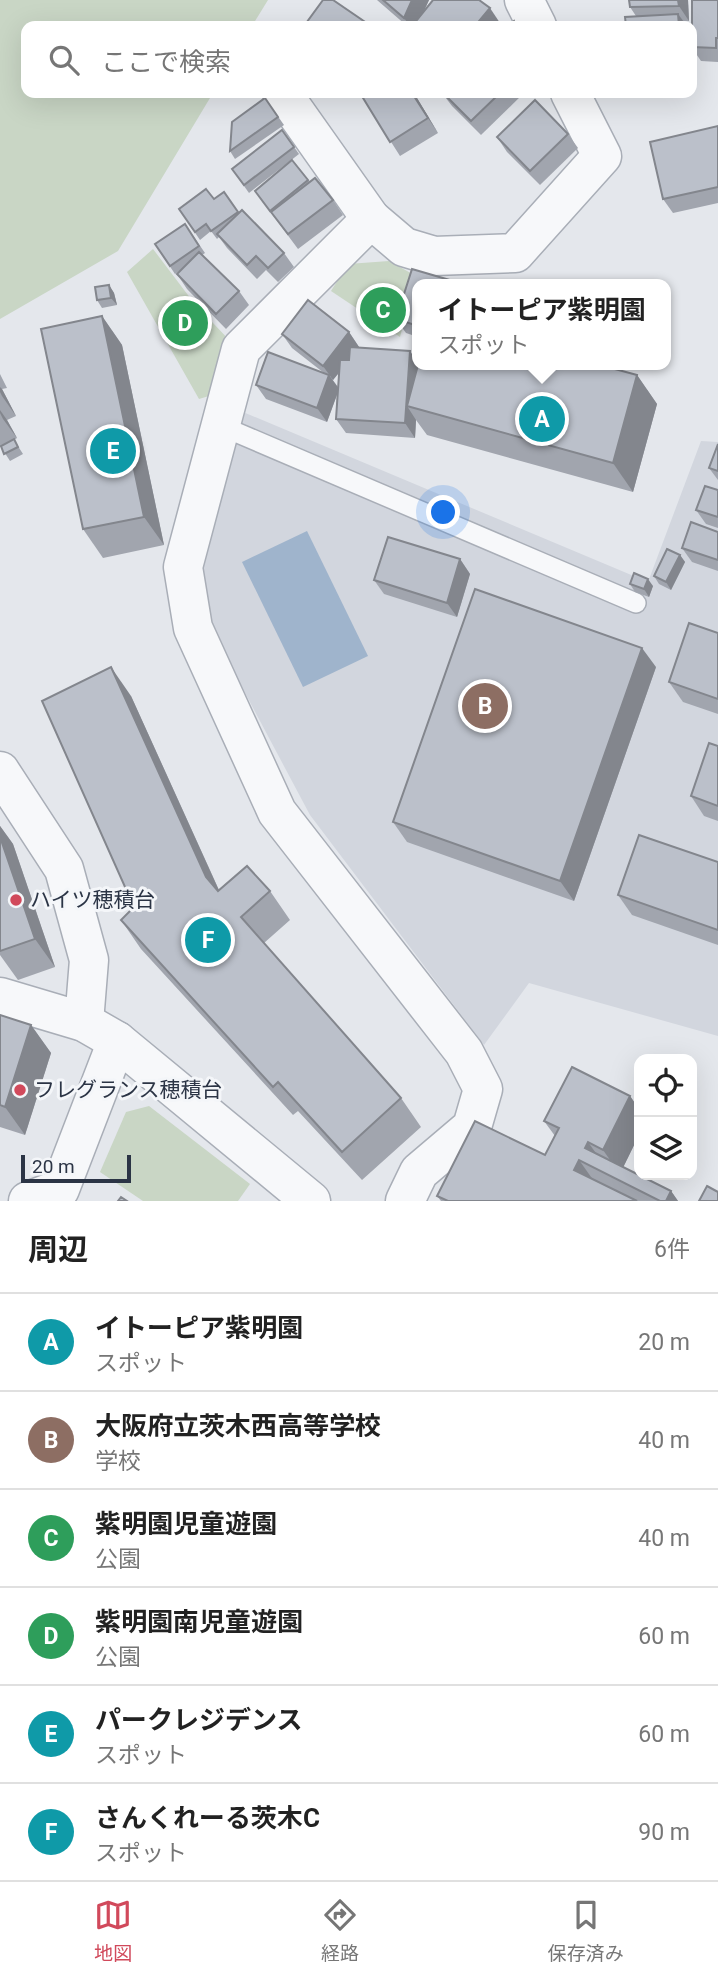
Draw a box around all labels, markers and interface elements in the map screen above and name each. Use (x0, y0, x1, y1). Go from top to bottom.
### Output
search box (21, 21, 697, 98)
icon: search (45, 41, 83, 79)
text: ここで検索 (101, 47, 231, 77)
popup (412, 279, 671, 370)
pin: C (360, 284, 406, 336)
text: イトーピア紫明園 (437, 295, 646, 325)
pin: D (162, 297, 208, 349)
text: スポット (437, 332, 529, 359)
pin: A (519, 393, 565, 445)
pin: E (90, 425, 136, 477)
your location (426, 495, 460, 529)
pin: B (462, 680, 508, 732)
place label: ハイツ穂積台 (30, 888, 156, 912)
marker: ハイツ穂積台 (8, 892, 24, 908)
pin: F (185, 914, 231, 966)
map controls (634, 1054, 697, 1180)
button: locate (634, 1054, 697, 1117)
place label: フレグランス穂積台 (34, 1078, 223, 1102)
marker: フレグランス穂積台 (12, 1082, 28, 1098)
button: layers (634, 1117, 697, 1180)
scale bar (21, 1152, 131, 1184)
text: 20 m (32, 1155, 75, 1178)
text: 周辺 (28, 1232, 88, 1267)
text: 6件 (654, 1236, 690, 1263)
text: イトーピア紫明園 (95, 1313, 303, 1343)
text: A (43, 1329, 59, 1356)
text: 20 m (638, 1329, 690, 1356)
text: スポット (95, 1350, 187, 1377)
text: 大阪府立茨木西高等学校 (95, 1411, 381, 1441)
text: B (44, 1427, 58, 1454)
text: 40 m (638, 1427, 690, 1454)
text: 学校 (95, 1448, 141, 1475)
text: 紫明園児童遊園 (95, 1509, 277, 1539)
text: C (43, 1525, 59, 1552)
text: 40 m (638, 1525, 690, 1552)
text: 公園 (95, 1546, 141, 1573)
text: 紫明園南児童遊園 (95, 1607, 303, 1637)
text: D (44, 1623, 58, 1650)
text: 60 m (638, 1623, 690, 1650)
text: 公園 (95, 1644, 141, 1671)
text: パークレジデンス (95, 1705, 302, 1735)
text: E (45, 1721, 57, 1748)
text: 60 m (638, 1721, 690, 1748)
text: スポット (95, 1742, 187, 1769)
text: さんくれーる茨木C (95, 1803, 320, 1833)
text: F (45, 1819, 57, 1846)
text: 90 m (638, 1819, 690, 1846)
text: スポット (95, 1840, 187, 1867)
tab: 地図 (94, 1896, 132, 1965)
tab: 経路 (321, 1896, 359, 1965)
tab: 保存済み (548, 1896, 624, 1965)

